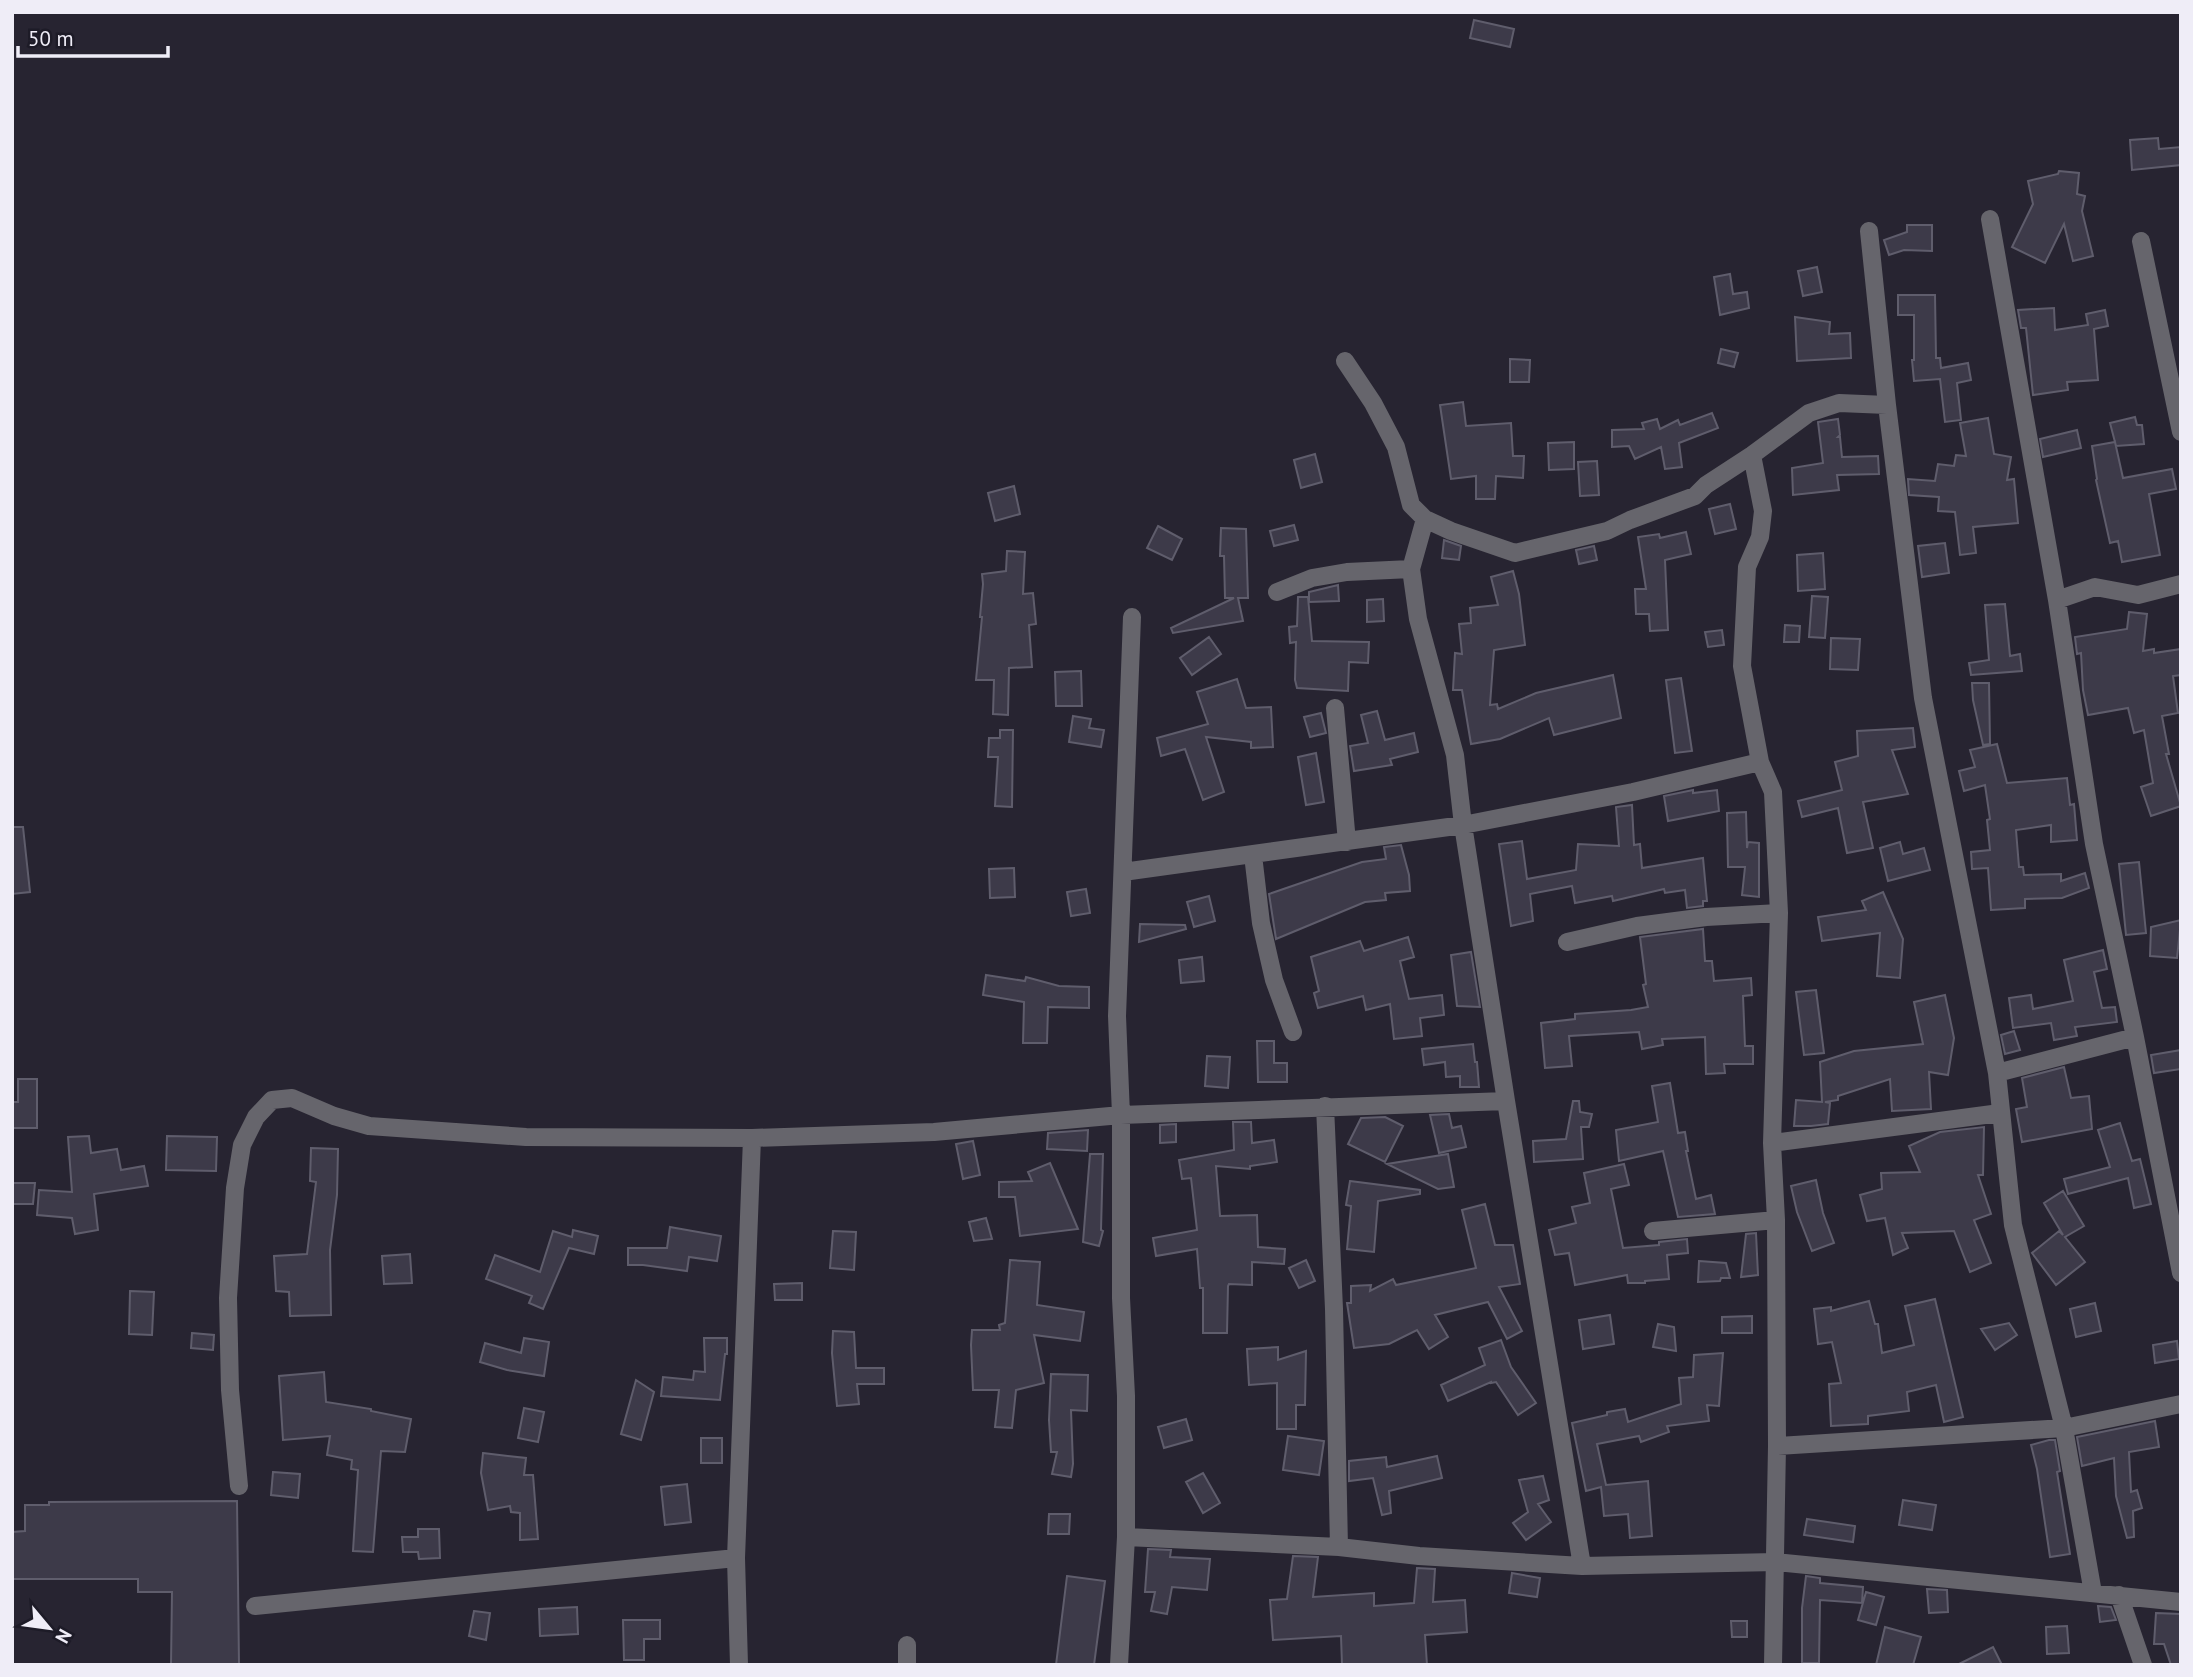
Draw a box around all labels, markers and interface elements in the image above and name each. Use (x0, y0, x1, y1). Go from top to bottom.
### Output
scale bar (18, 14, 168, 58)
text: 50 m (28, 25, 74, 52)
north arrow (14, 1593, 84, 1663)
text: N (50, 1625, 77, 1648)

